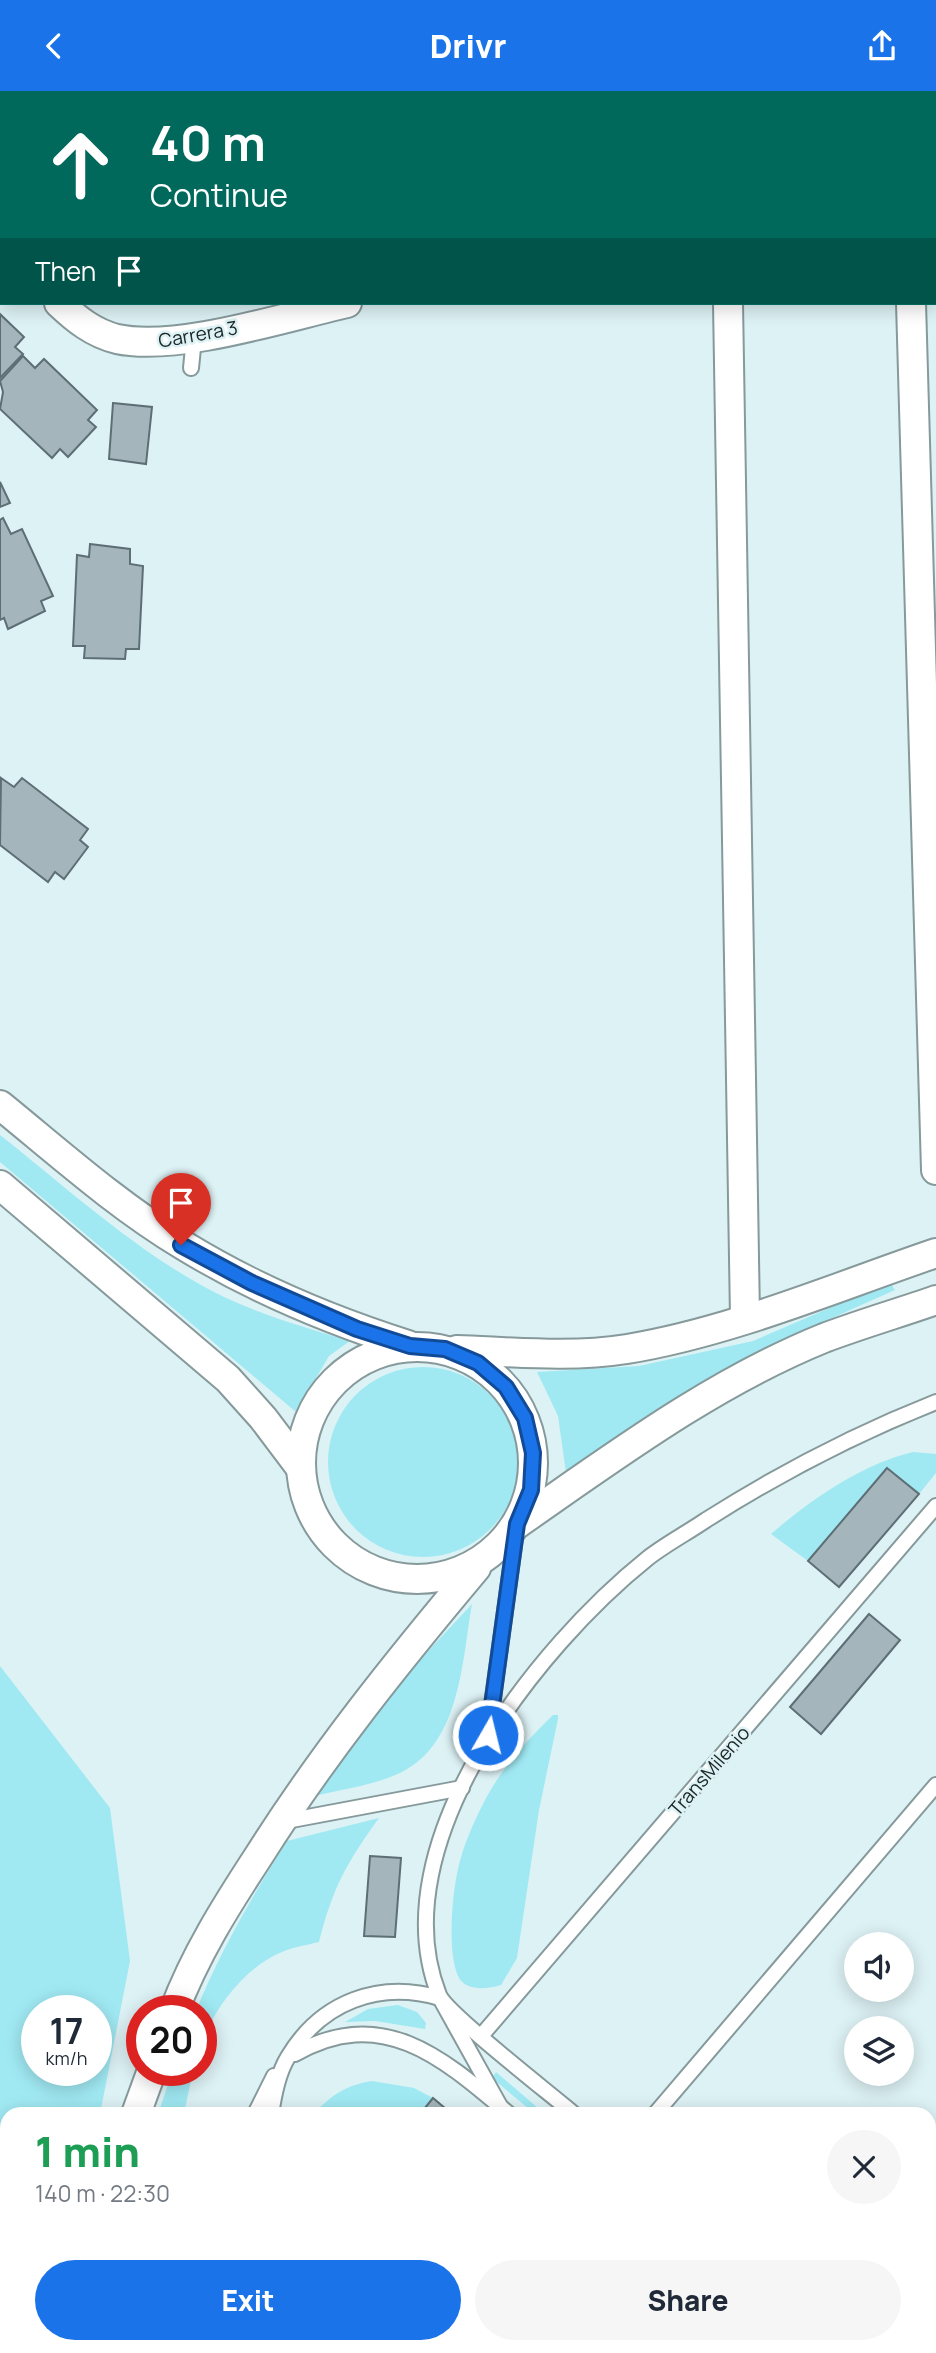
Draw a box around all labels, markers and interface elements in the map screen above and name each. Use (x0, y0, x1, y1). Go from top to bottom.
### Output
text: Drivr (430, 24, 506, 68)
icon: back (35, 27, 73, 65)
icon: share (863, 27, 901, 65)
text: 40 m (150, 109, 266, 176)
icon: ahead (35, 119, 126, 210)
text: Continue (150, 173, 288, 217)
icon: arrive (110, 252, 148, 290)
text: Then (35, 253, 96, 289)
street label: Carrera 3 (156, 314, 240, 354)
pin (151, 1173, 211, 1245)
icon: arrive (162, 1184, 200, 1222)
position arrow (451, 1698, 525, 1772)
street label: TransMilenio (663, 1720, 755, 1822)
map controls (844, 1932, 914, 2086)
button: sound (844, 1932, 914, 2002)
speed limit sign: 20 (126, 1995, 217, 2086)
text: 17 (49, 2007, 84, 2055)
button: layers (844, 2016, 914, 2086)
text: km/h (46, 2046, 87, 2070)
text: 1 min (35, 2122, 140, 2180)
button: close (827, 2130, 901, 2204)
text: 140 m · 22:30 (35, 2177, 170, 2209)
button: Exit (35, 2260, 461, 2340)
button: Share (475, 2260, 901, 2340)

